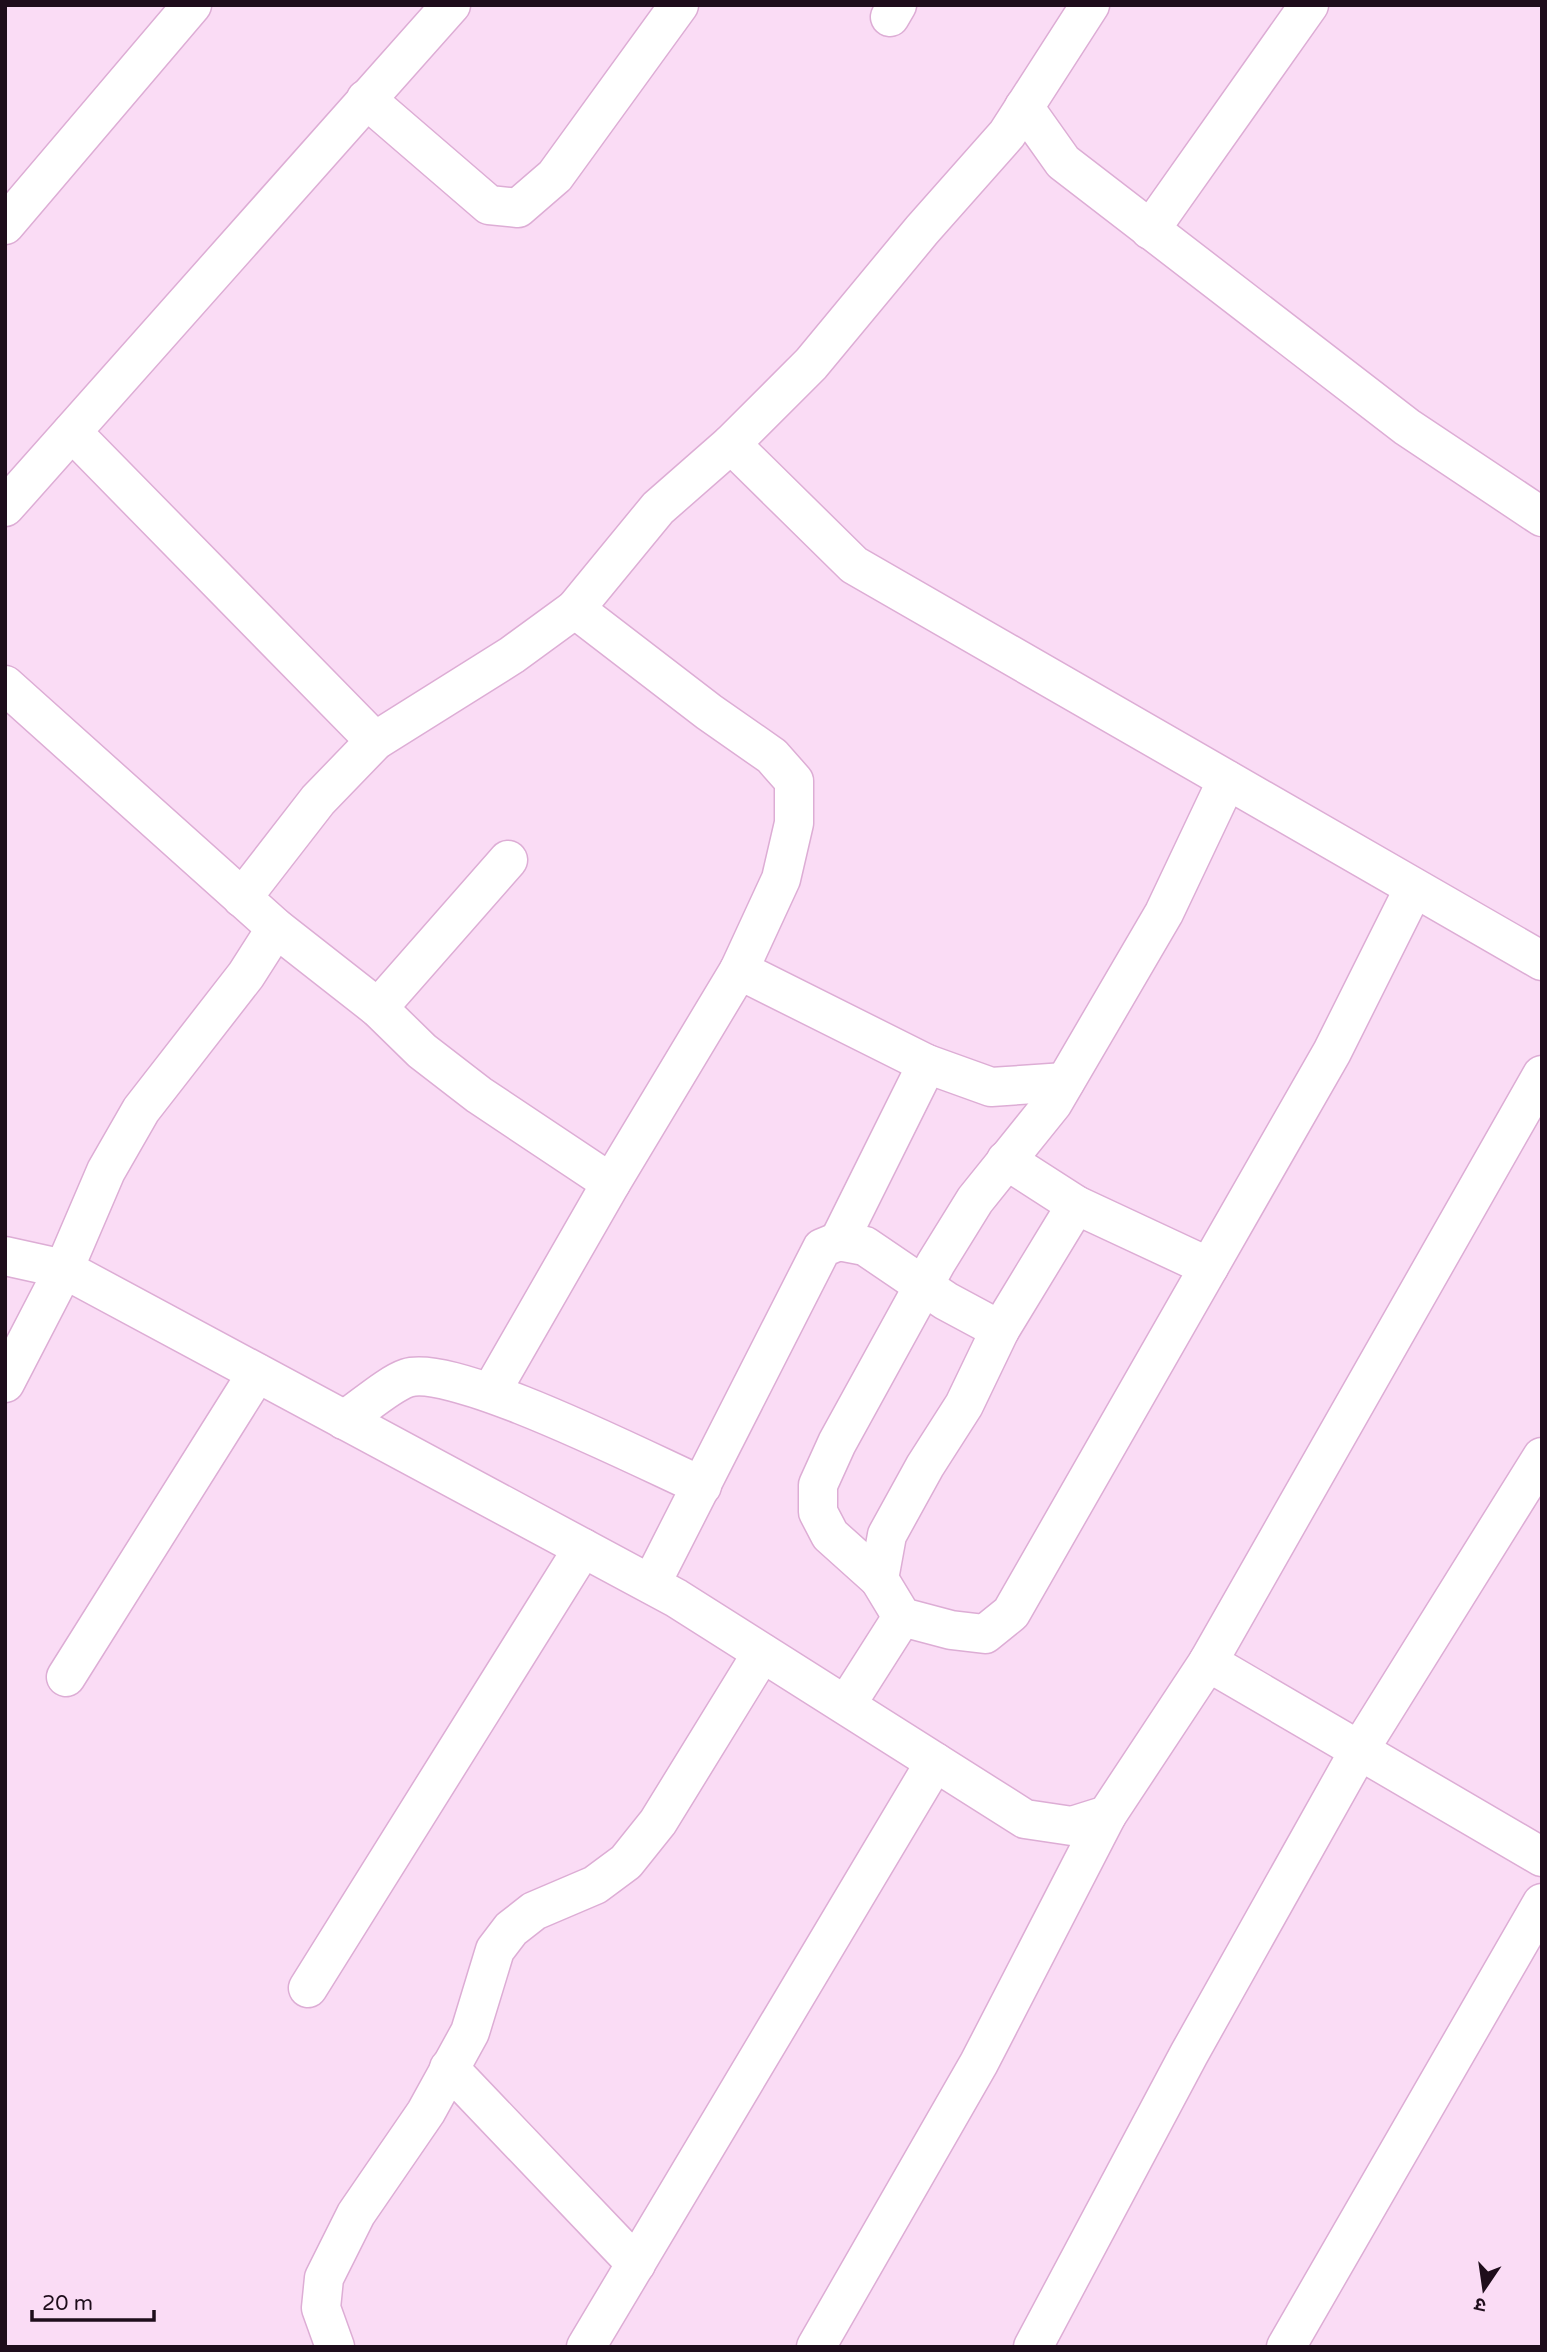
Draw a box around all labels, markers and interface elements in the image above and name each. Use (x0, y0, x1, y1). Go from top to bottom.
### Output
north arrow (1449, 2254, 1519, 2324)
scale bar (32, 2278, 154, 2322)
text: 20 m (42, 2291, 93, 2316)
text: उ (1472, 2292, 1488, 2317)

